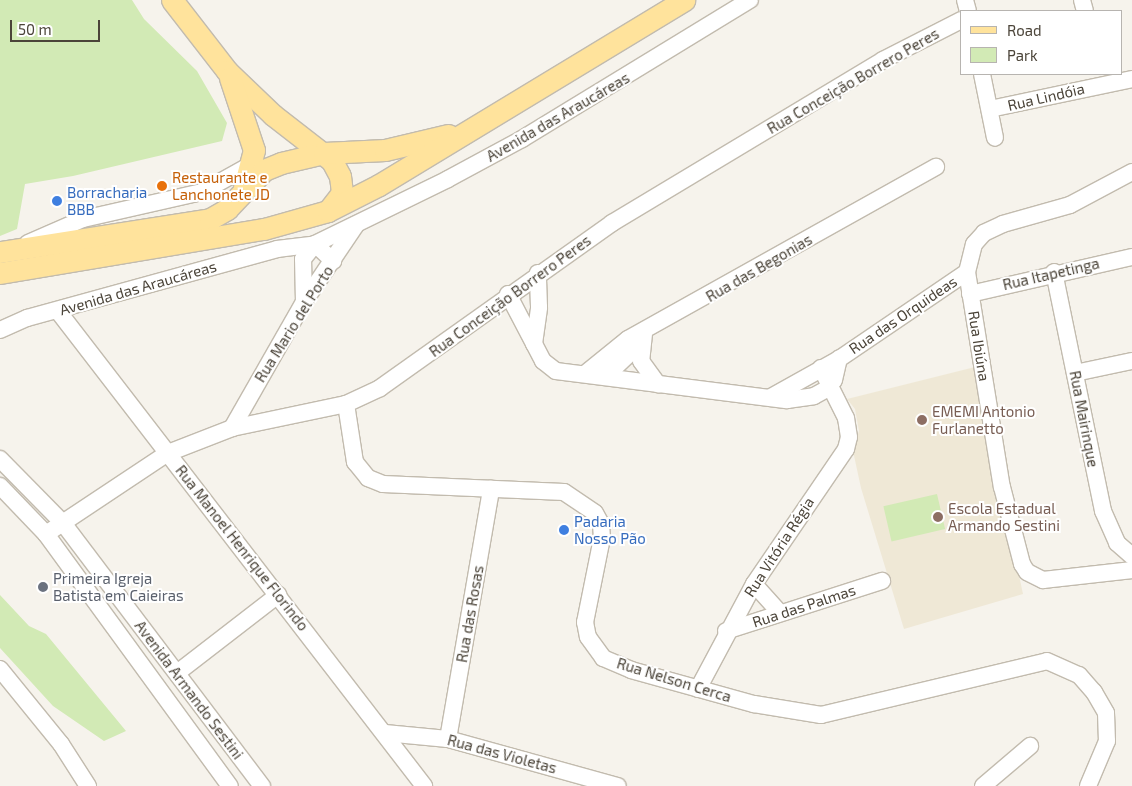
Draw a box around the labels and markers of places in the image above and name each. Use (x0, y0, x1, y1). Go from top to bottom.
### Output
place label: Restaurante e Lanchonete JD (172, 168, 270, 203)
marker: Restaurante e Lanchonete JD (156, 180, 168, 192)
place label: Borracharia BBB (67, 183, 147, 218)
marker: Borracharia BBB (51, 195, 63, 207)
place label: EMEMI Antonio Furlanetto (932, 402, 1036, 437)
marker: EMEMI Antonio Furlanetto (916, 414, 928, 426)
place label: Escola Estadual Armando Sestini (948, 499, 1060, 534)
marker: Escola Estadual Armando Sestini (932, 511, 944, 523)
place label: Padaria Nosso Pão (574, 512, 646, 547)
marker: Padaria Nosso Pão (558, 524, 570, 536)
place label: Primeira Igreja Batista em Caieiras (53, 569, 184, 604)
marker: Primeira Igreja Batista em Caieiras (37, 581, 49, 593)

